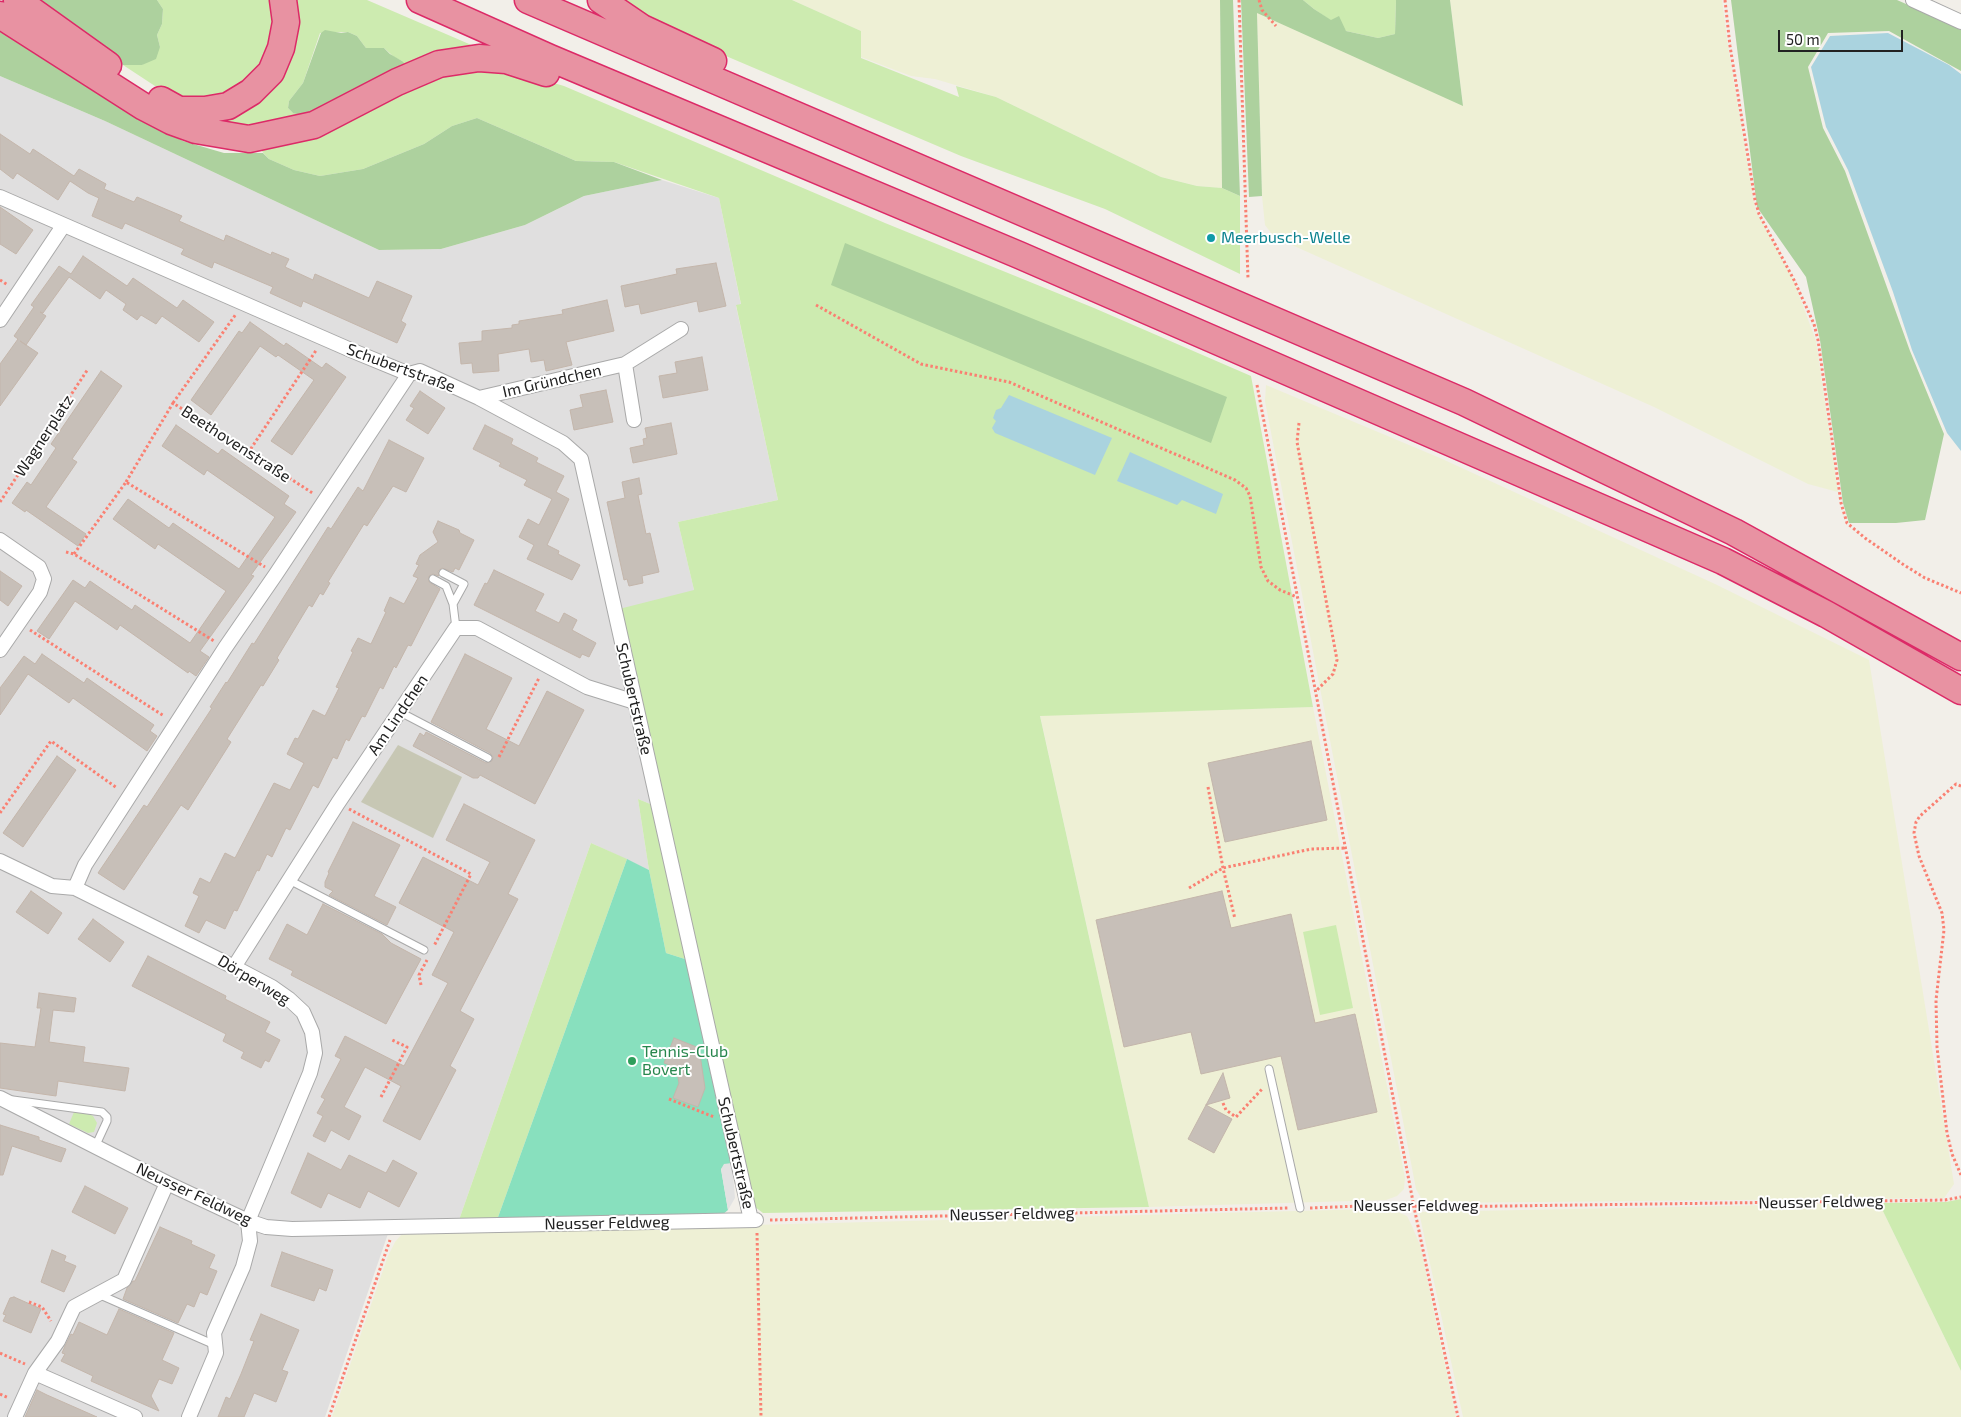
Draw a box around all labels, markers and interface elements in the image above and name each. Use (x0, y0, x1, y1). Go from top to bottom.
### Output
scale bar (1781, 20, 1906, 52)
text: 50 m (1786, 30, 1820, 48)
place label: Meerbusch-Welle (1221, 228, 1351, 248)
marker: Meerbusch-Welle (1205, 232, 1217, 244)
street label: Schubertstraße (344, 339, 458, 397)
street label: Im Gründchen (501, 360, 603, 402)
street label: Wagnerplatz (10, 391, 78, 481)
street label: Beethovenstraße (178, 401, 294, 487)
street label: Schubertstraße (612, 641, 656, 757)
street label: Am Lindchen (364, 671, 432, 759)
street label: Dörperweg (214, 951, 294, 1009)
place label: Tennis-Club Bovert (642, 1042, 728, 1080)
marker: Tennis-Club Bovert (626, 1055, 638, 1067)
street label: Schubertstraße (714, 1095, 758, 1211)
street label: Neusser Feldweg (133, 1159, 255, 1229)
street label: Neusser Feldweg (1758, 1191, 1884, 1213)
street label: Neusser Feldweg (1353, 1196, 1479, 1216)
street label: Neusser Feldweg (949, 1203, 1075, 1225)
street label: Neusser Feldweg (544, 1212, 670, 1234)

